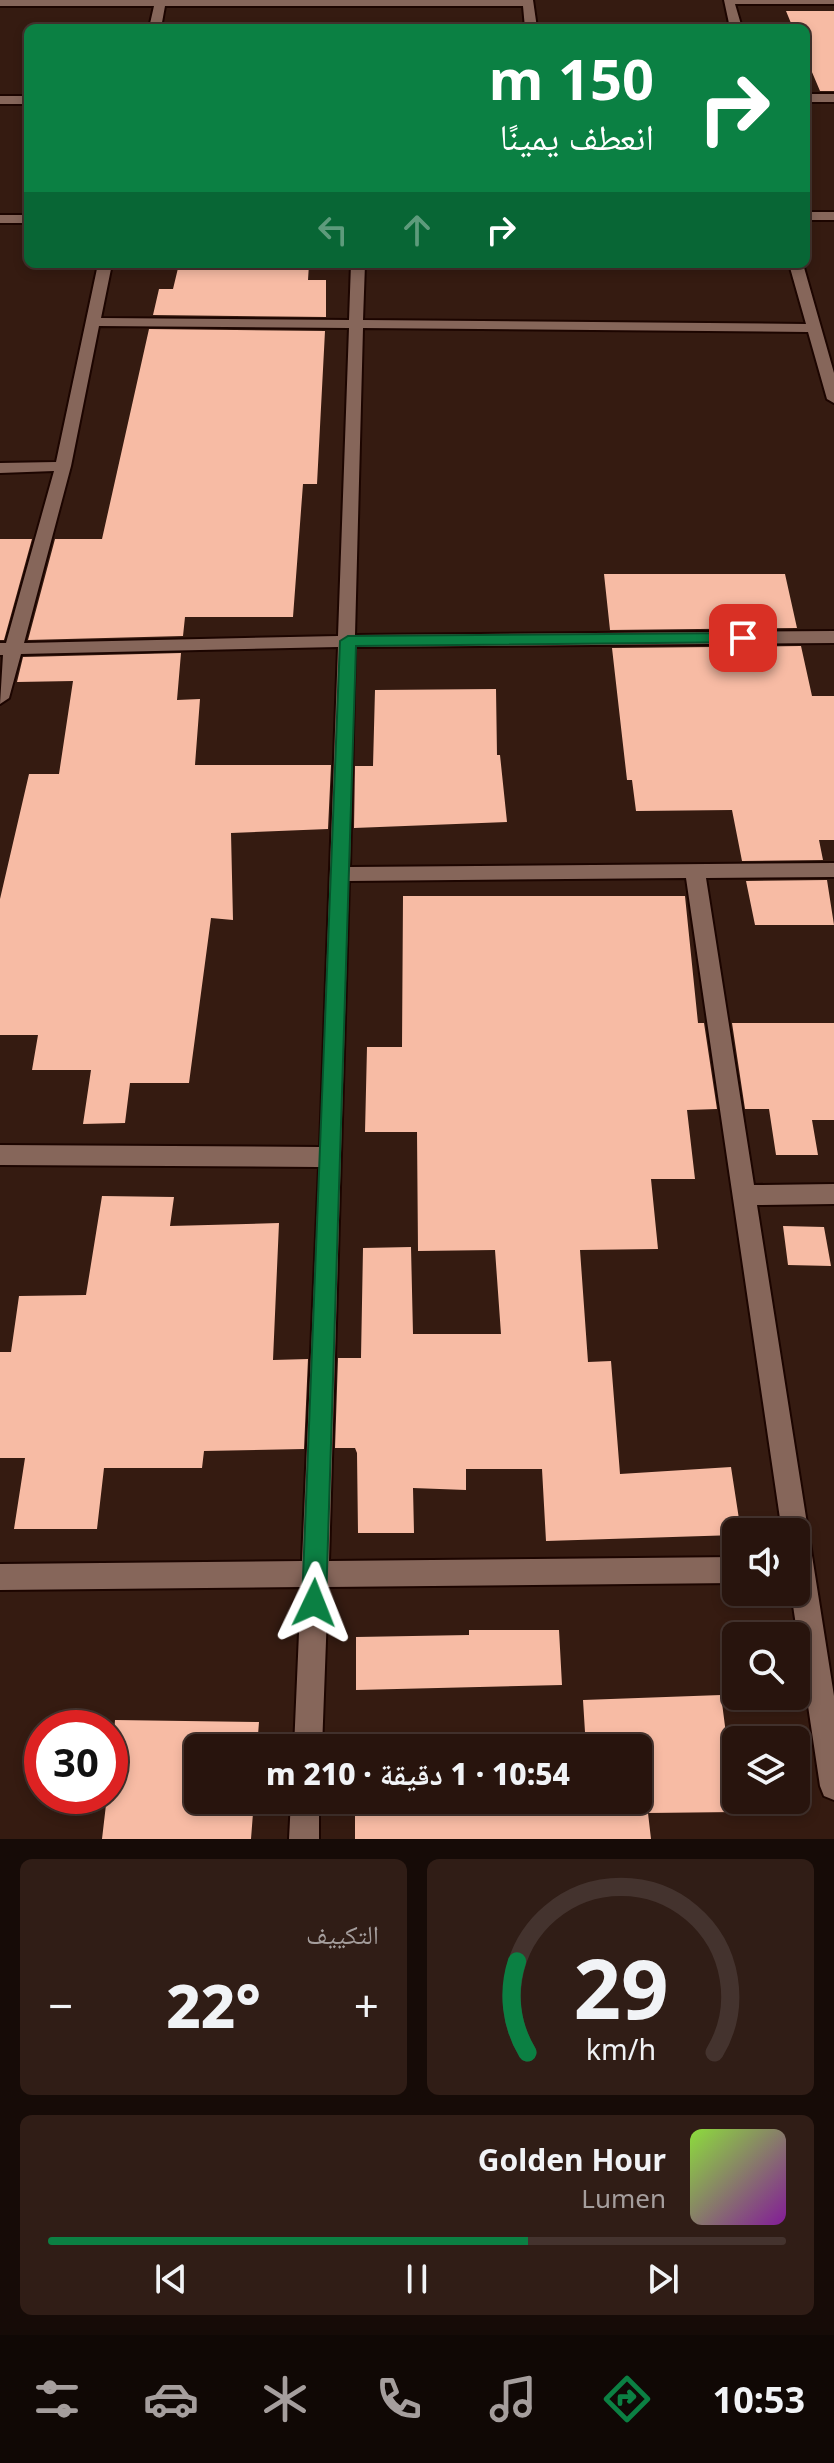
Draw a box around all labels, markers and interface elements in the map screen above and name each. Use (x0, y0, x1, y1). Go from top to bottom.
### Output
text: 150 m (489, 40, 654, 116)
icon: right (682, 56, 786, 160)
text: انعطف يمينًا (499, 112, 654, 161)
icon: left (311, 208, 355, 252)
icon: ahead (395, 208, 439, 252)
icon: right (479, 208, 523, 252)
pin (709, 604, 777, 672)
icon: arrive (721, 616, 765, 660)
map controls (722, 1518, 810, 1814)
button: sound (722, 1518, 810, 1606)
position arrow (272, 1561, 356, 1645)
button: search (722, 1622, 810, 1710)
speed limit sign: 30 (24, 1710, 128, 1814)
button: layers (722, 1726, 810, 1814)
text: 10:54 · 1 دقيقة · 210 m (266, 1753, 570, 1794)
text: التكييف (306, 1916, 379, 1952)
text: 29 (573, 1930, 668, 2043)
text: 22° (166, 1964, 261, 2046)
text: − (48, 1975, 73, 2035)
text: + (354, 1975, 379, 2035)
text: km/h (585, 2029, 656, 2068)
text: Golden Hour (478, 2139, 666, 2180)
text: Lumen (581, 2180, 666, 2216)
icon: previous (149, 2257, 193, 2301)
icon: pause (395, 2257, 439, 2301)
icon: next (641, 2257, 685, 2301)
icon: filters (29, 2371, 85, 2427)
icon: car (143, 2371, 199, 2427)
icon: climate (257, 2371, 313, 2427)
icon: phone (371, 2371, 427, 2427)
icon: music (485, 2371, 541, 2427)
icon: directions (599, 2371, 655, 2427)
text: 10:53 (713, 2375, 805, 2424)

